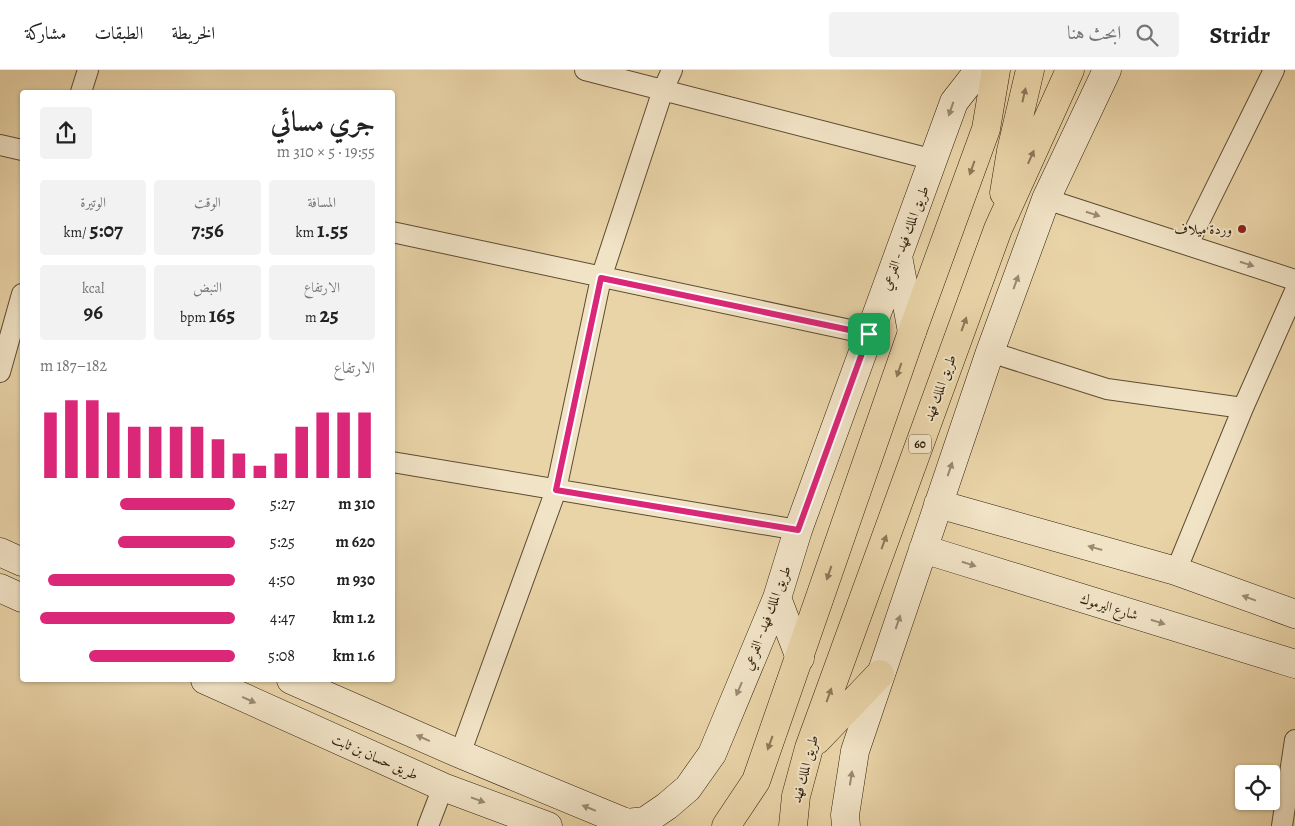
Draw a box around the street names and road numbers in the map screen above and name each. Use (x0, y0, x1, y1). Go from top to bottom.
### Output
street label: طريق الملك فهد - الفرعي (876, 183, 936, 294)
street label: طريق الملك فهد (919, 352, 961, 424)
road number: 60 (909, 434, 931, 454)
street label: طريق الملك فهد - الفرعي (738, 563, 798, 674)
street label: شارع اليرموك (1077, 589, 1140, 627)
street label: طريق حسان بن ثابت (329, 729, 421, 785)
street label: طريق الملك فهد (787, 733, 823, 805)

